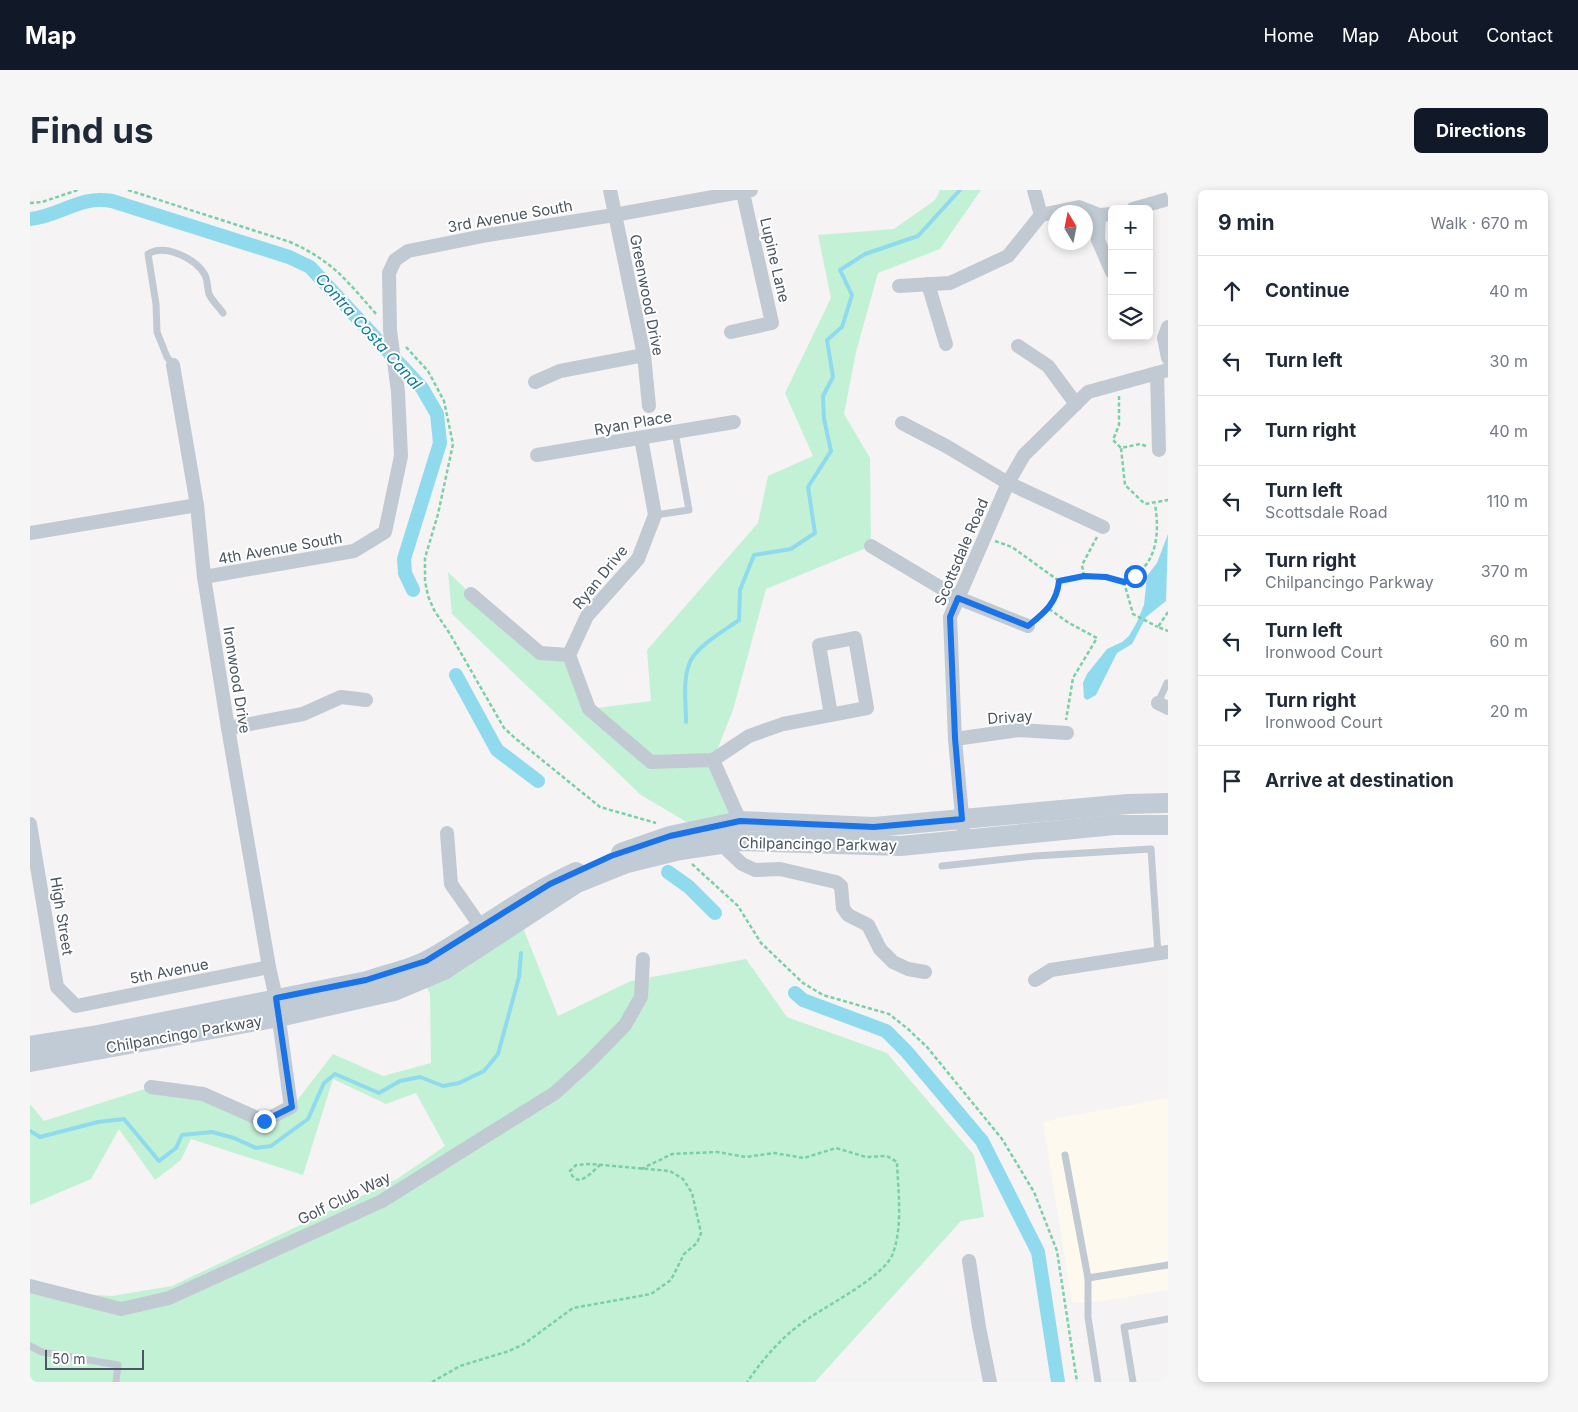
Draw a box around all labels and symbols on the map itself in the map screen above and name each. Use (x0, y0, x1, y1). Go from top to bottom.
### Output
street label: 3rd Avenue South (446, 196, 574, 236)
north arrow (1048, 205, 1093, 250)
street label: Lupine Lane (756, 216, 794, 304)
street label: Greenwood Drive (626, 233, 668, 357)
water label: Contra Costa Canal (311, 269, 427, 393)
street label: Ryan Place (593, 407, 673, 439)
street label: Scottsdale Road (930, 495, 992, 609)
street label: 4th Avenue South (216, 528, 344, 568)
street label: Ryan Drive (568, 541, 632, 613)
route start (1124, 565, 1147, 588)
street label: Ironwood Drive (219, 625, 255, 735)
street label: Drivay (987, 706, 1034, 728)
street label: Chilpancingo Parkway (739, 833, 898, 855)
street label: High Street (46, 875, 78, 957)
street label: 5th Avenue (128, 954, 210, 988)
street label: Chilpancingo Parkway (104, 1011, 264, 1057)
route end (253, 1110, 276, 1133)
street label: Golf Club Way (294, 1167, 394, 1229)
scale bar (45, 1347, 144, 1370)

